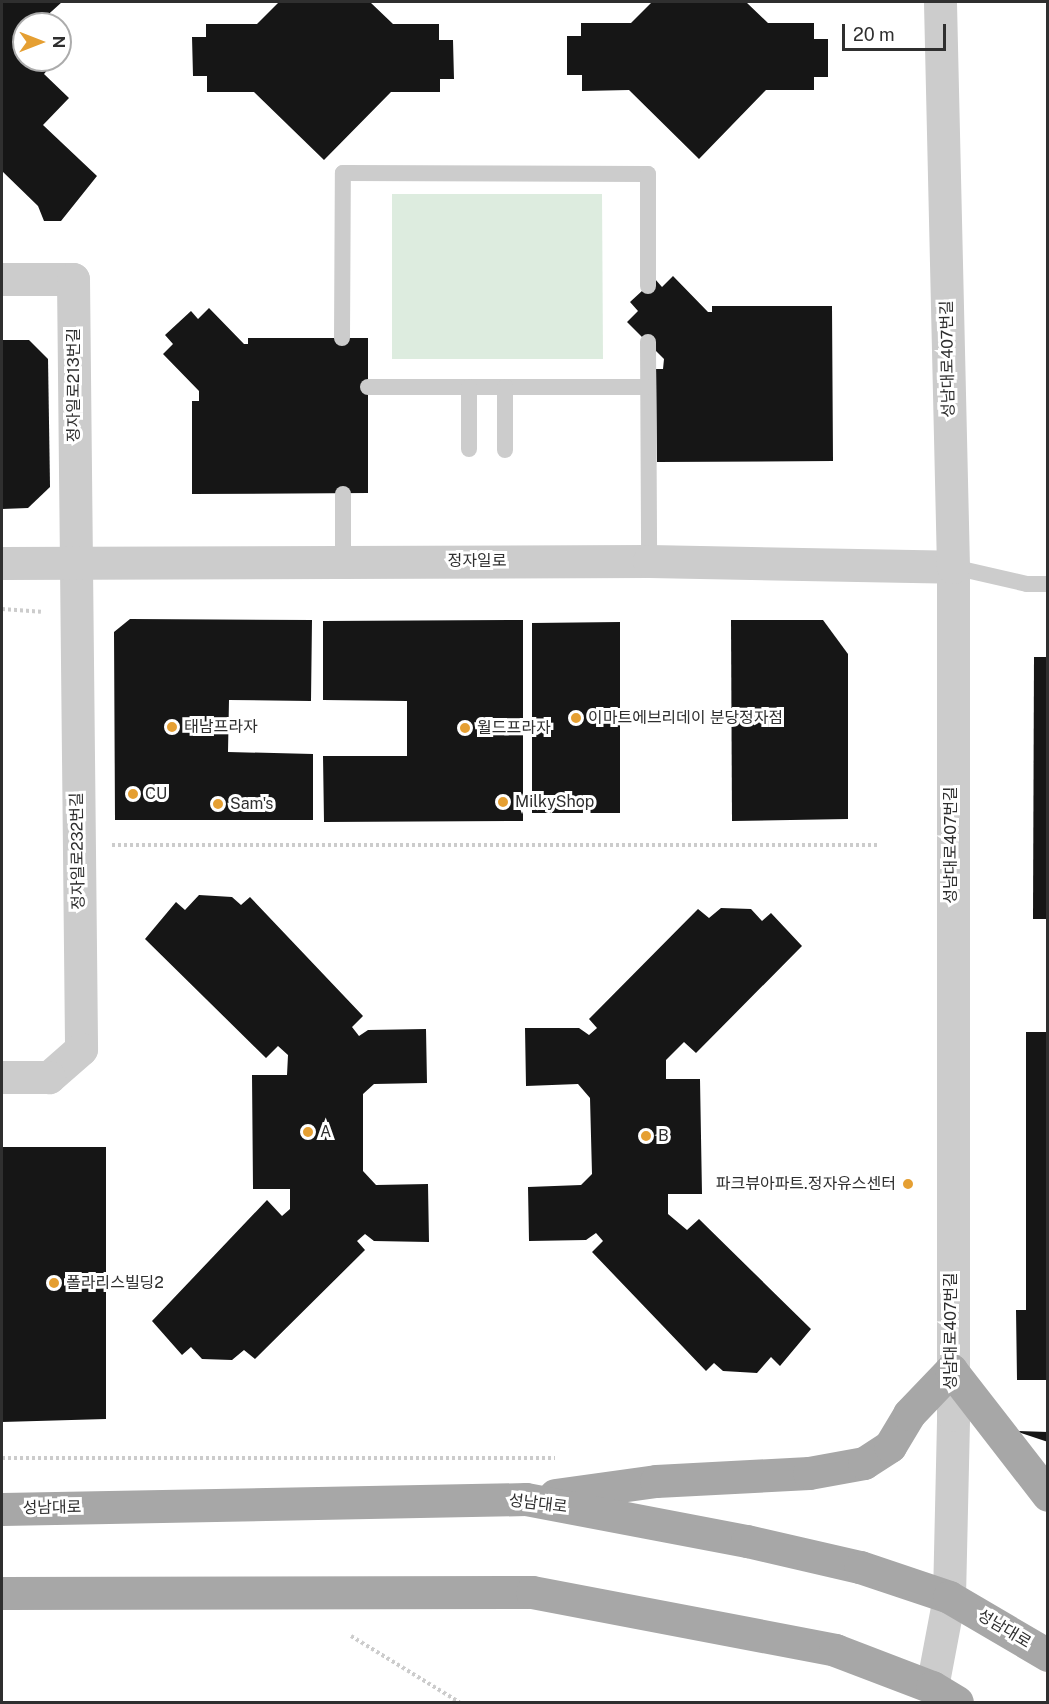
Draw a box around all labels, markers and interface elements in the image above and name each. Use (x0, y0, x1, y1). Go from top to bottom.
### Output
north arrow (12, 12, 72, 72)
scale bar (845, 12, 948, 50)
text: 20 m (853, 24, 895, 45)
text: N (49, 36, 68, 48)
street label: 성남대로407번길 (937, 300, 959, 418)
street label: 정자일로213번길 (64, 328, 84, 442)
street label: 정자일로 (448, 551, 506, 571)
place label: 이마트에브리데이 분당정자점 (588, 708, 783, 728)
marker: 이마트에브리데이 분당정자점 (569, 711, 583, 725)
place label: 태남프라자 (184, 717, 258, 737)
place label: 월드프라자 (477, 718, 551, 738)
marker: 태남프라자 (165, 720, 179, 734)
marker: 월드프라자 (458, 721, 472, 735)
place label: CU (145, 784, 167, 804)
street label: 성남대로407번길 (941, 786, 961, 904)
marker: CU (126, 787, 140, 801)
street label: 정자일로232번길 (67, 792, 89, 910)
place label: MilkyShop (515, 792, 594, 812)
place label: Sam's (230, 794, 273, 814)
marker: MilkyShop (496, 795, 510, 809)
marker: Sam's (211, 797, 225, 811)
place label: A (320, 1122, 331, 1142)
marker: A (301, 1125, 315, 1139)
place label: B (658, 1126, 669, 1146)
marker: B (639, 1129, 653, 1143)
place label: 파크뷰아파트.정자유스센터 (716, 1174, 896, 1194)
marker: 파크뷰아파트.정자유스센터 (901, 1177, 915, 1191)
street label: 성남대로407번길 (941, 1272, 961, 1390)
place label: 폴라리스빌딩2 (66, 1273, 164, 1293)
marker: 폴라리스빌딩2 (47, 1276, 61, 1290)
street label: 성남대로 (508, 1491, 568, 1517)
street label: 성남대로 (22, 1498, 82, 1518)
street label: 성남대로 (974, 1606, 1034, 1652)

